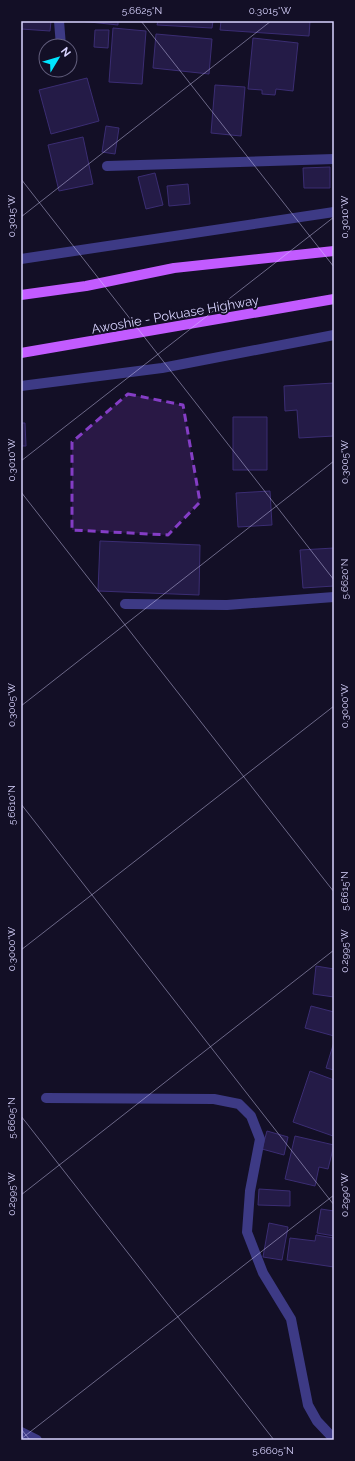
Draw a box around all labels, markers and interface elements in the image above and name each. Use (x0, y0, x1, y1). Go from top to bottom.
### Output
text: 5.6625°N (122, 5, 162, 16)
text: 0.3015°W (249, 5, 292, 16)
north arrow (38, 38, 78, 78)
text: N (58, 45, 73, 59)
text: 0.3015°W (6, 194, 17, 237)
text: 0.3010°W (339, 195, 350, 238)
street label: Awoshie - Pokuase Highway (90, 292, 260, 337)
text: 0.3010°W (6, 438, 17, 481)
text: 0.3005°W (339, 439, 350, 484)
text: 5.6620°N (339, 559, 350, 599)
text: 0.3005°W (6, 682, 17, 727)
text: 0.3000°W (339, 683, 350, 728)
text: 5.6610°N (6, 785, 17, 825)
text: 5.6615°N (339, 871, 350, 911)
text: 0.3000°W (6, 926, 17, 971)
text: 0.2995°W (339, 929, 350, 973)
text: 5.6605°N (6, 1097, 17, 1139)
text: 0.2995°W (6, 1172, 17, 1216)
text: 0.2990°W (339, 1172, 350, 1217)
text: 5.6605°N (252, 1445, 294, 1456)

